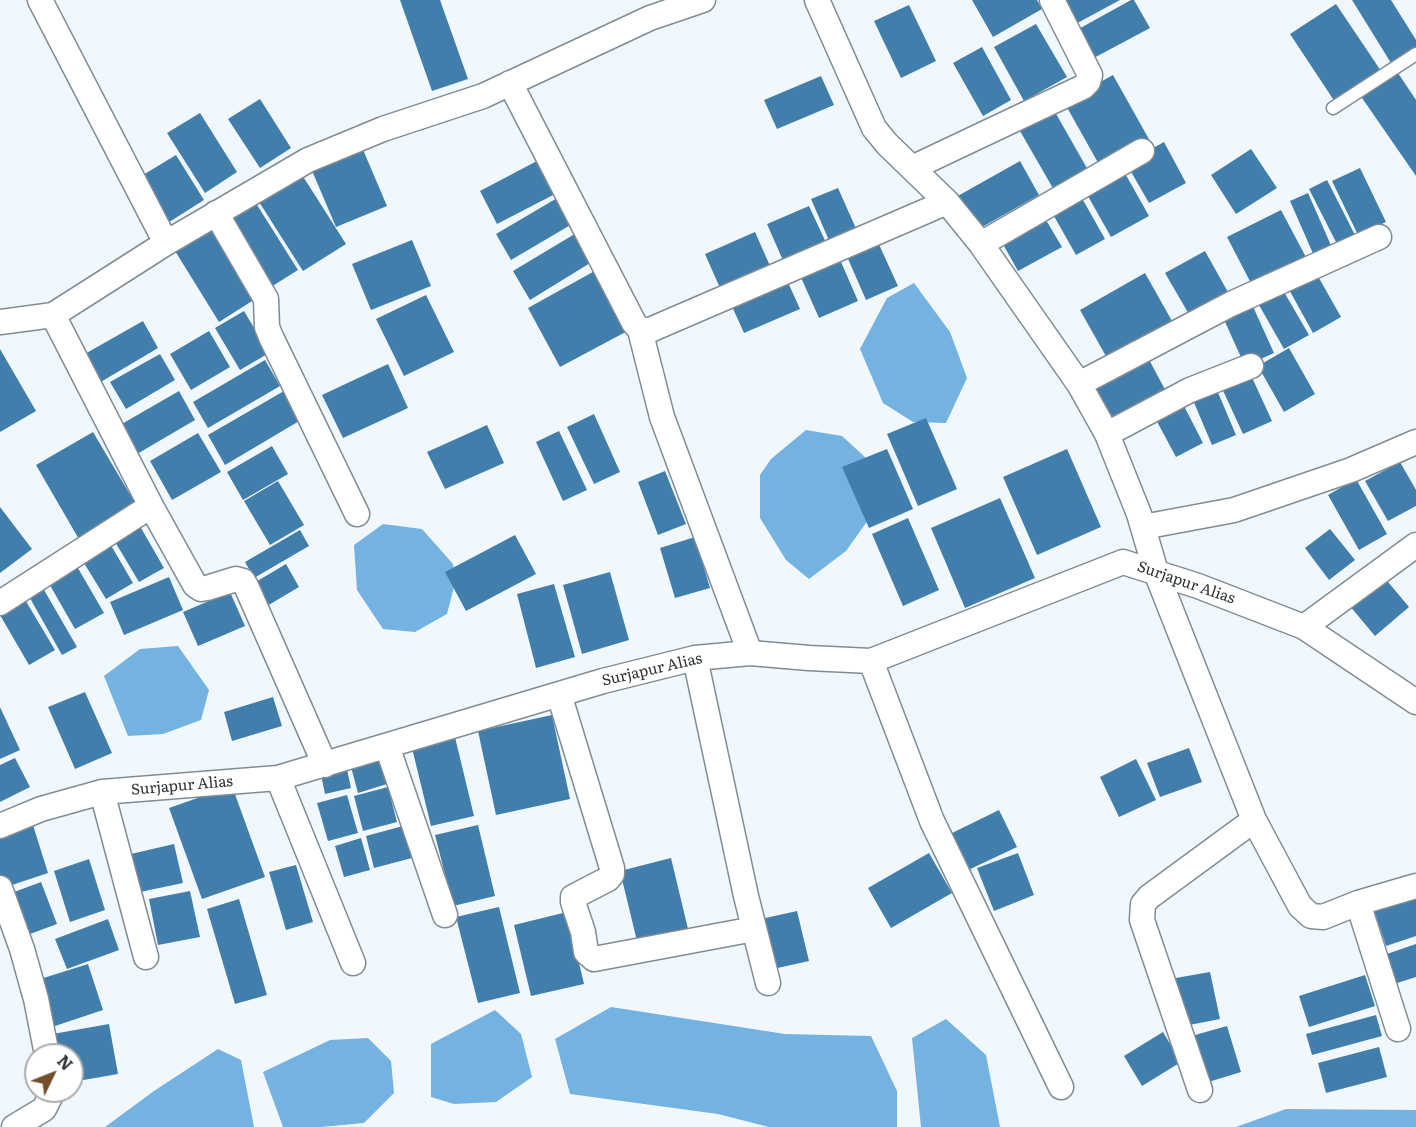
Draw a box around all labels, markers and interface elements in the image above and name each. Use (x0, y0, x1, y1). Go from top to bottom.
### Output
street label: Surjapur Alias (1135, 558, 1237, 608)
street label: Surjapur Alias (600, 650, 704, 690)
street label: Surjapur Alias (130, 773, 234, 799)
north arrow (24, 1043, 84, 1103)
text: N (52, 1049, 79, 1075)

